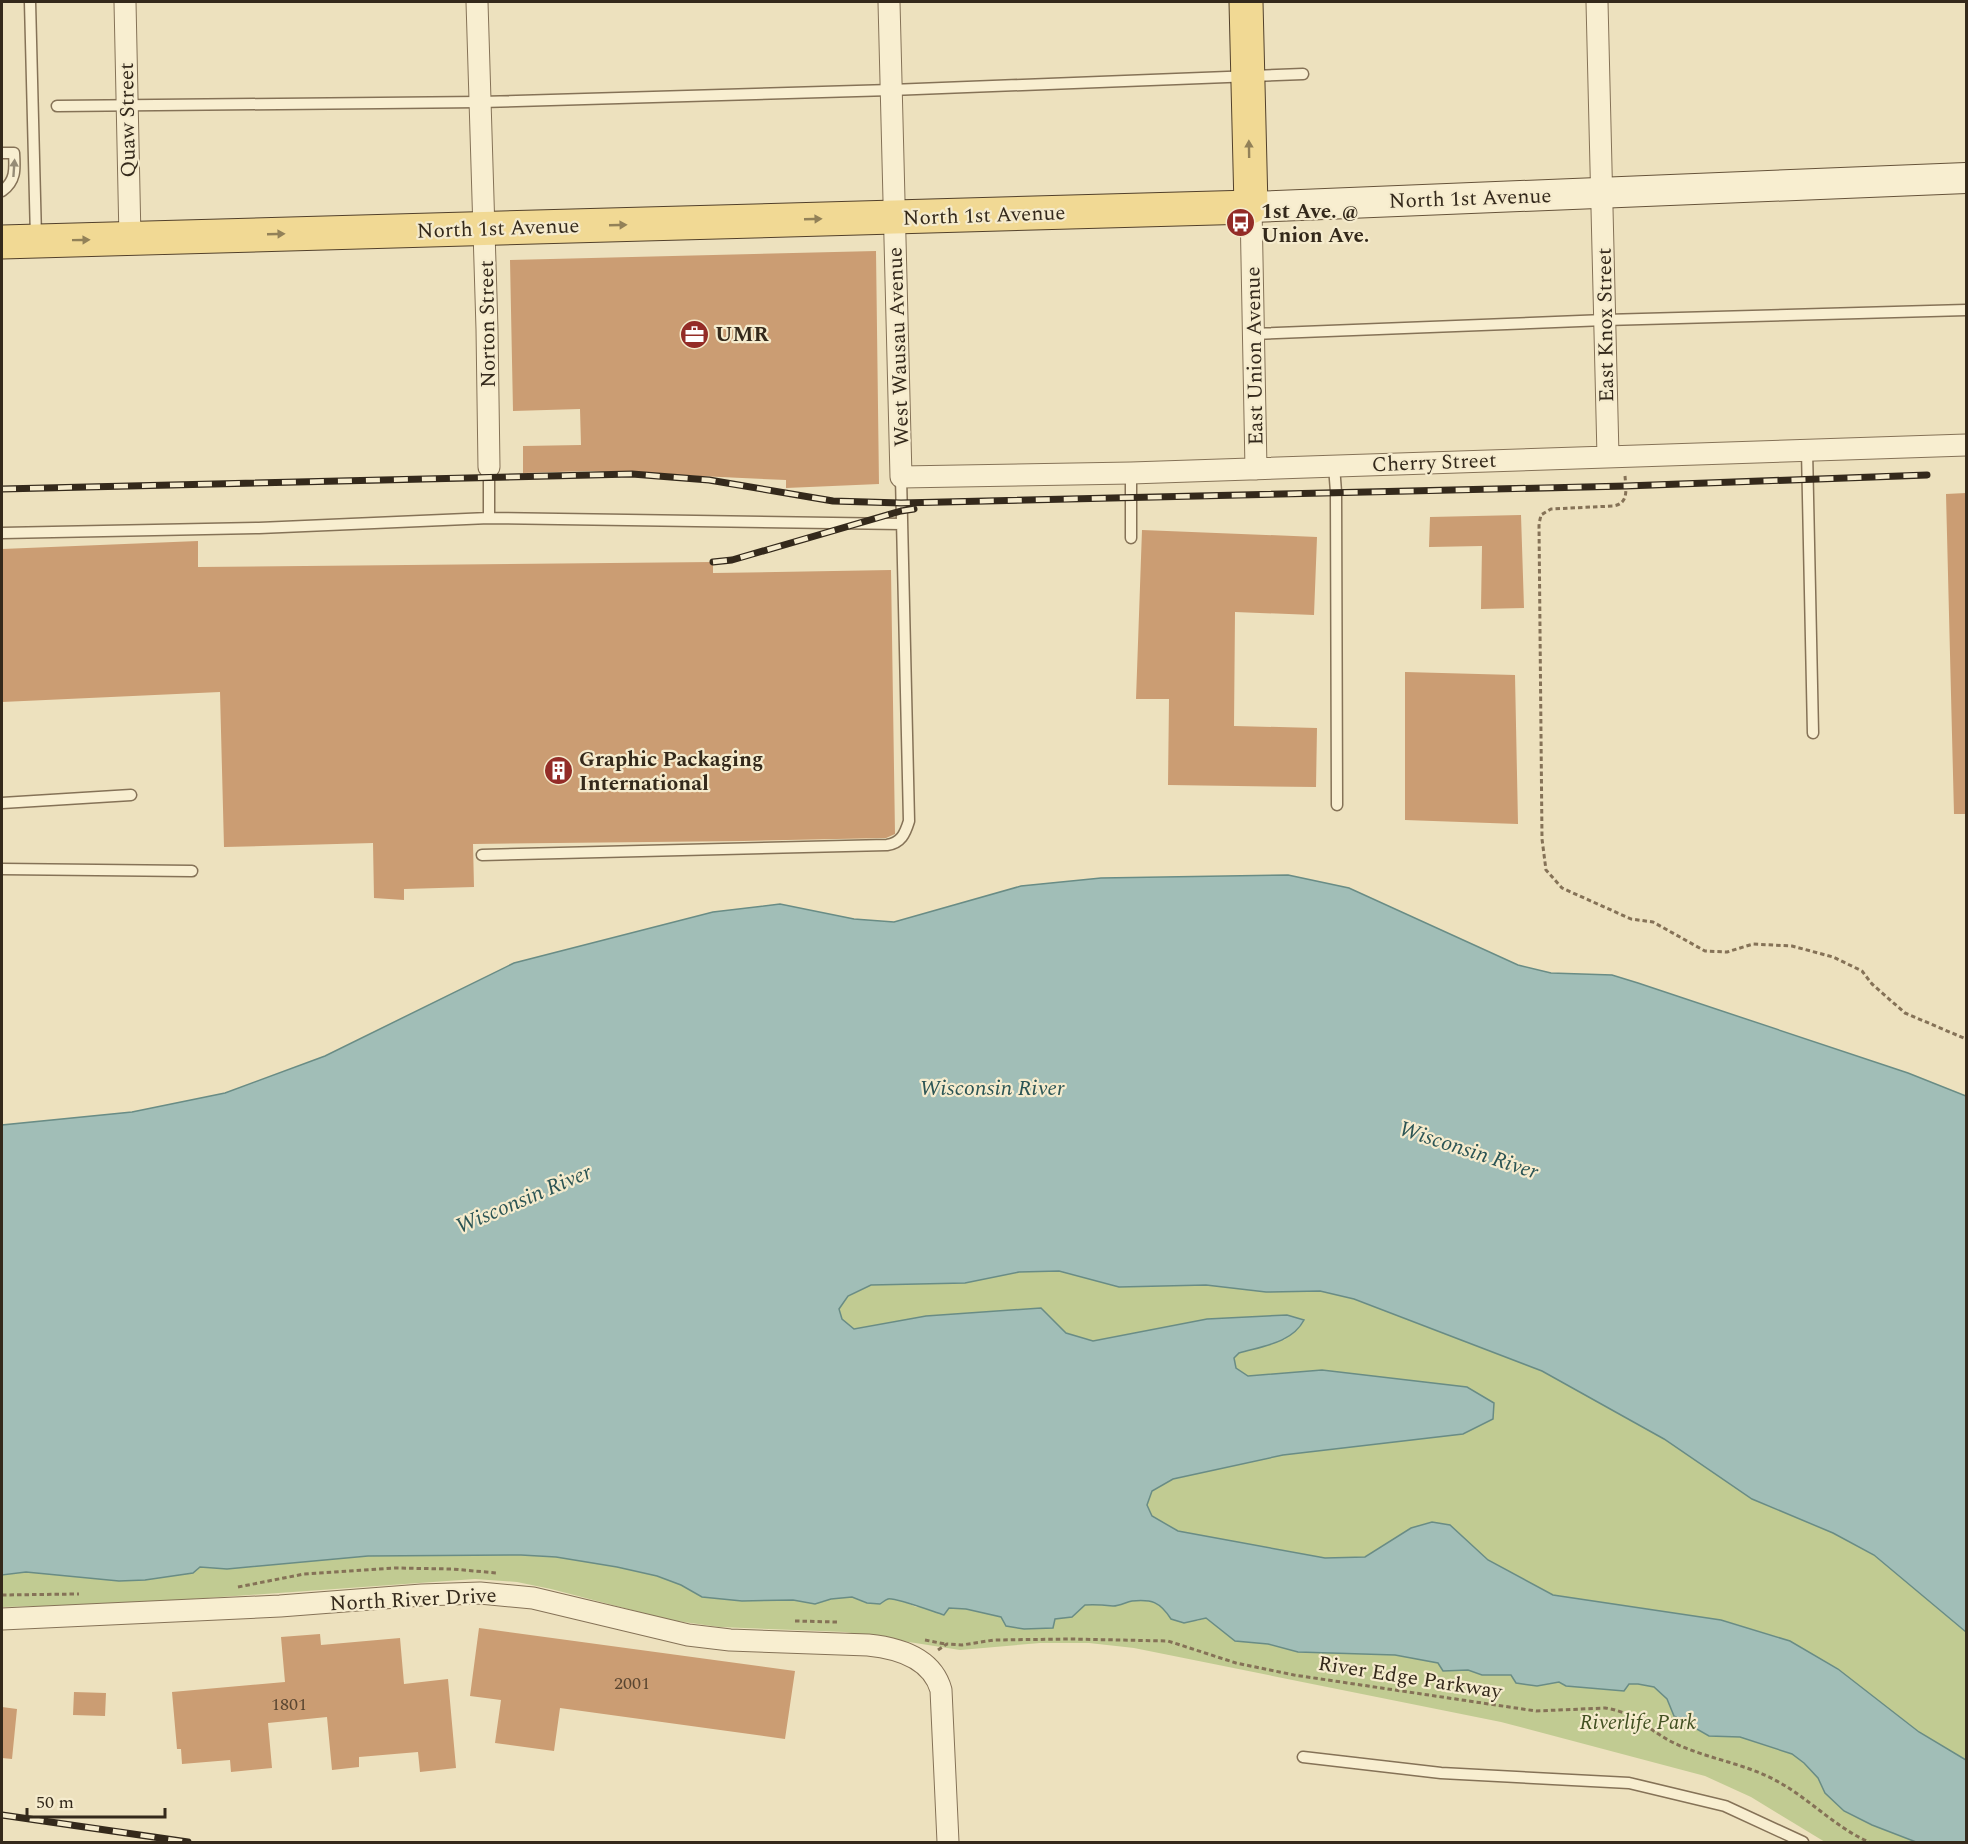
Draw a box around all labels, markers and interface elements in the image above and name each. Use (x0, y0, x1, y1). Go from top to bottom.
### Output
street label: Quaw Street (111, 62, 145, 178)
one-way arrow (1245, 139, 1254, 158)
one-way arrow (9, 158, 19, 177)
street label: North 1st Avenue (1388, 180, 1552, 218)
place label: 1st Ave. @ Union Ave. (1261, 196, 1369, 252)
street label: North 1st Avenue (902, 197, 1066, 235)
bus stop icon: 1st Ave. @ Union Ave. (1224, 207, 1256, 239)
street label: North 1st Avenue (416, 210, 580, 248)
one-way arrow (803, 215, 822, 224)
one-way arrow (608, 220, 627, 230)
one-way arrow (266, 230, 285, 239)
one-way arrow (71, 235, 90, 244)
street label: West Wausau Avenue (880, 247, 918, 447)
street label: East Knox Street (1589, 247, 1623, 403)
street label: Norton Street (471, 260, 505, 388)
street label: East Union Avenue (1237, 266, 1273, 446)
office icon: UMR (678, 318, 710, 350)
place label: UMR (715, 319, 769, 351)
street label: Cherry Street (1371, 445, 1497, 481)
place label: Graphic Packaging International (579, 744, 763, 800)
building icon: Graphic Packaging International (542, 755, 574, 787)
water label: Wisconsin River (919, 1072, 1065, 1105)
water label: Wisconsin River (1394, 1112, 1543, 1189)
water label: Wisconsin River (450, 1156, 597, 1243)
street label: North River Drive (329, 1580, 497, 1620)
street label: River Edge Parkway (1316, 1648, 1505, 1708)
house number: 2001 (614, 1670, 650, 1697)
house number: 1801 (271, 1691, 307, 1718)
park label: Riverlife Park (1580, 1707, 1697, 1739)
scale bar (27, 1781, 165, 1819)
text: 50 m (36, 1789, 74, 1816)

